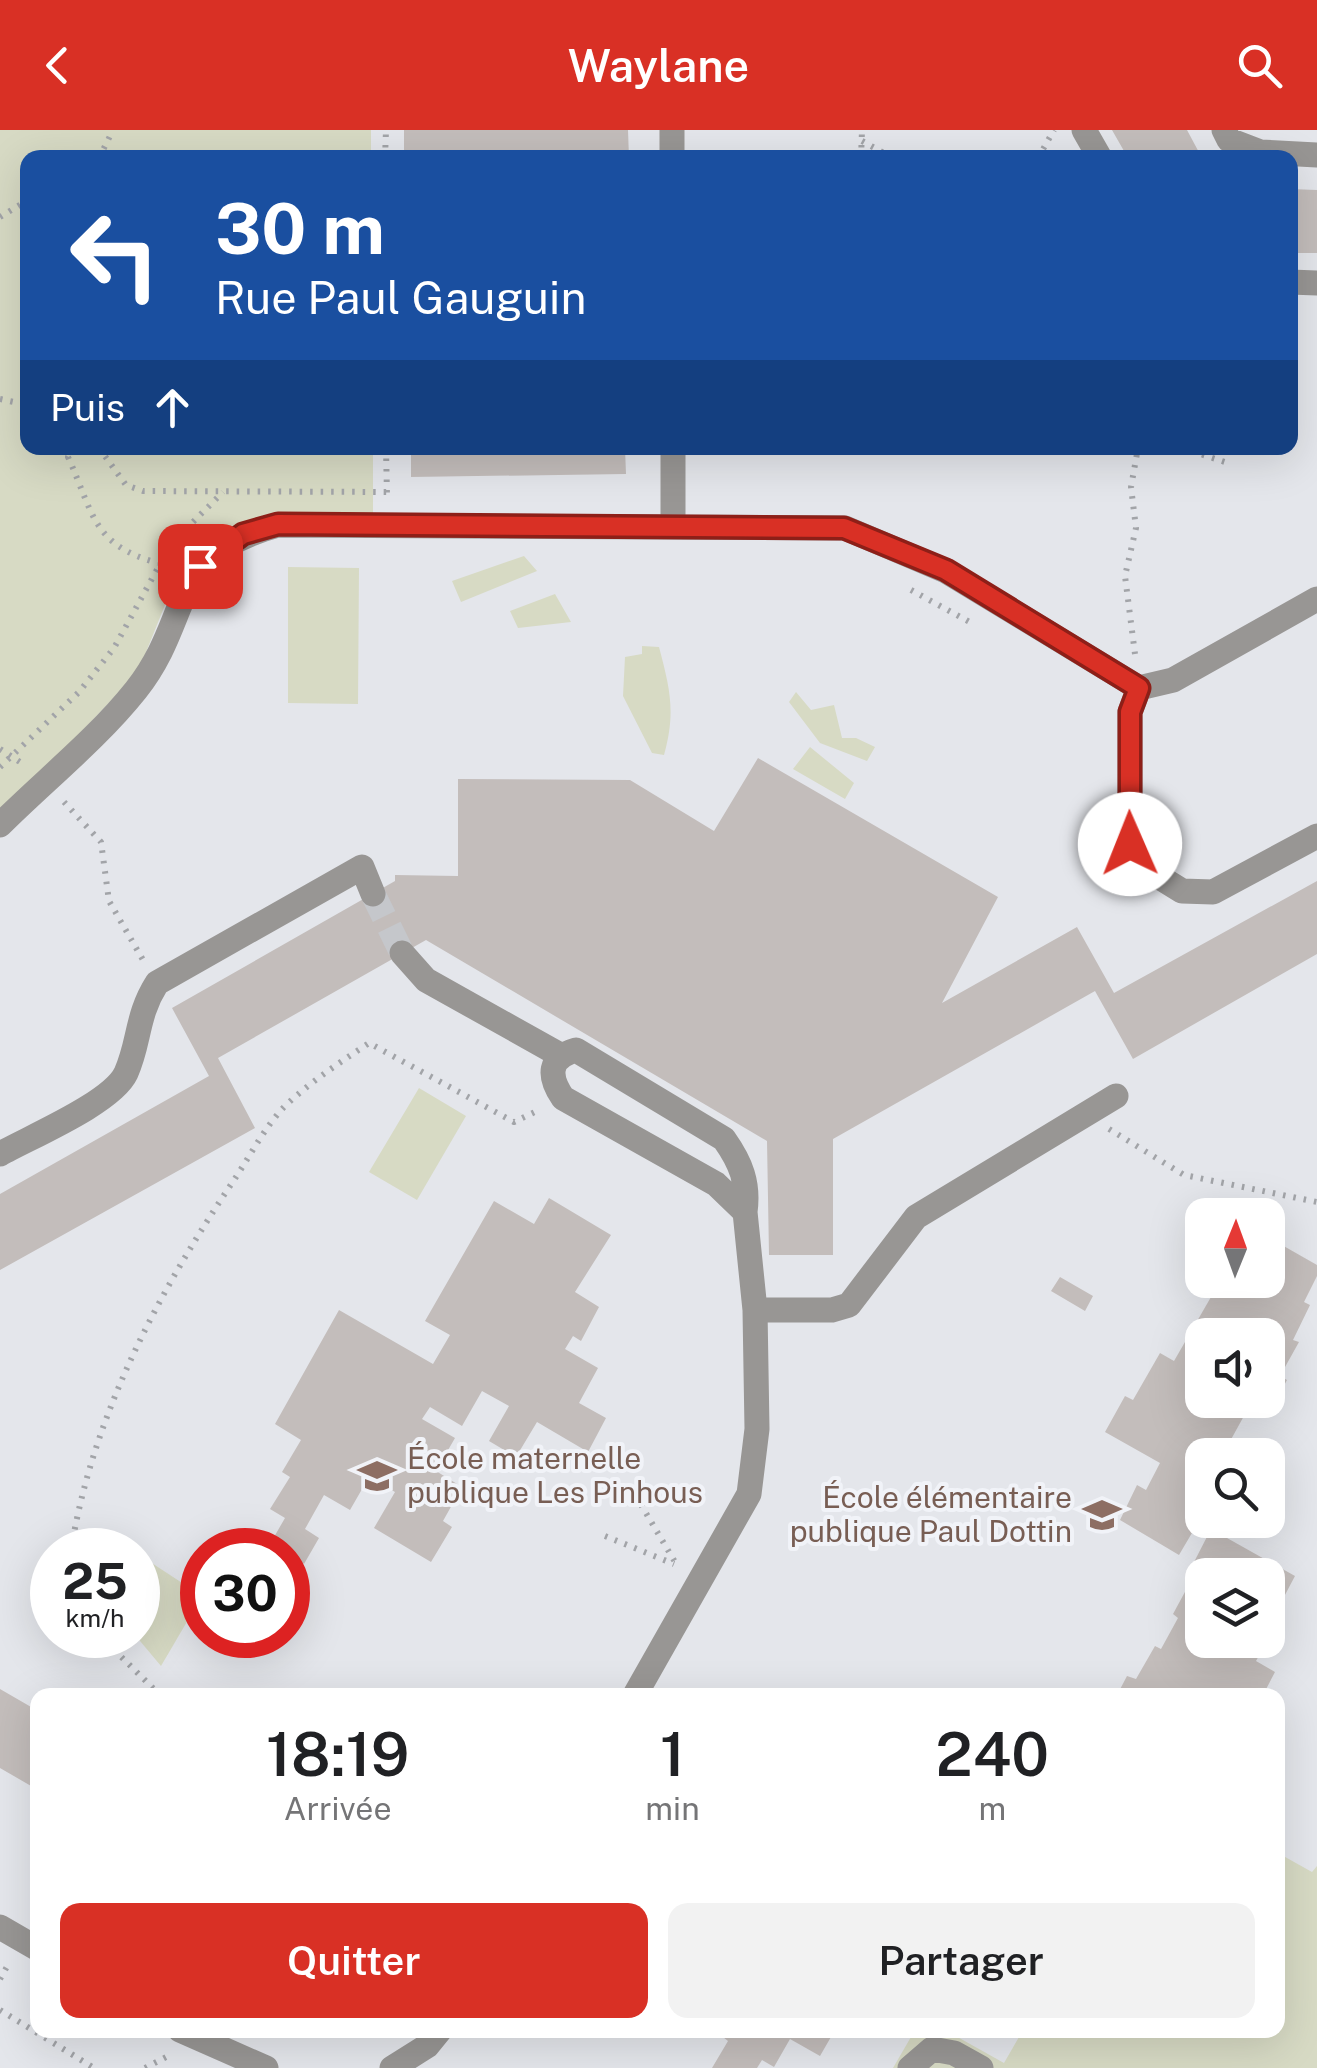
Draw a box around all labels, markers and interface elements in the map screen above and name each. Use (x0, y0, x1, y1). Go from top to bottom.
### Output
icon: back (30, 38, 85, 93)
icon: search (1232, 38, 1287, 93)
text: Waylane (568, 39, 749, 92)
text: 30 m (215, 187, 385, 270)
icon: left (50, 190, 180, 320)
text: Rue Paul Gauguin (215, 271, 587, 324)
icon: ahead (145, 380, 200, 435)
text: Puis (50, 385, 125, 430)
pin (158, 524, 243, 609)
icon: arrive (173, 539, 228, 594)
position arrow (1078, 792, 1182, 896)
north arrow (1185, 1198, 1285, 1298)
map controls (1185, 1198, 1285, 1658)
button: sound (1185, 1318, 1285, 1418)
button: search (1185, 1438, 1285, 1538)
place label: École maternelle publique Les Pinhous (407, 1440, 703, 1510)
school or university icon: École maternelle publique Les Pinhous (356, 1455, 398, 1497)
place label: École élémentaire publique Paul Dottin (790, 1479, 1072, 1549)
school or university icon: École élémentaire publique Paul Dottin (1081, 1494, 1123, 1536)
speed limit sign: 30 (180, 1528, 310, 1658)
text: 25 (62, 1551, 128, 1610)
button: layers (1185, 1558, 1285, 1658)
text: km/h (66, 1603, 124, 1633)
text: 18:19 (266, 1719, 409, 1790)
text: 1 (660, 1719, 685, 1790)
text: 240 (936, 1719, 1049, 1790)
text: Arrivée (284, 1790, 392, 1827)
text: min (645, 1790, 700, 1827)
text: m (978, 1790, 1006, 1827)
button: Quitter (60, 1903, 648, 2018)
button: Partager (668, 1903, 1255, 2018)

